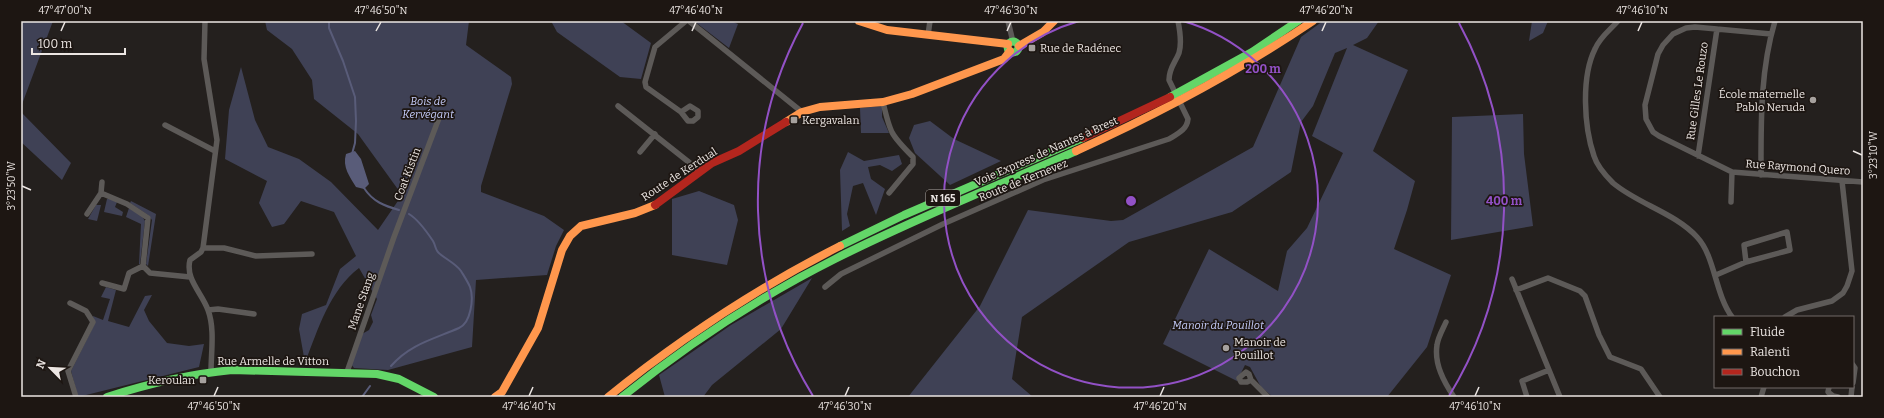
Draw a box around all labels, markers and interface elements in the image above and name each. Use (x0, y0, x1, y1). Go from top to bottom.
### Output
text: 47°47'00"N (38, 5, 92, 17)
text: 47°46'50"N (354, 5, 408, 17)
text: 47°46'40"N (669, 5, 723, 17)
text: 47°46'30"N (984, 5, 1038, 17)
text: 47°46'20"N (1299, 5, 1353, 17)
text: 47°46'10"N (1616, 5, 1668, 17)
scale bar (32, 30, 125, 56)
text: 100 m (38, 37, 73, 51)
street label: Rue Gilles Le Rouzo (1684, 41, 1711, 141)
place label: Rue de Radénec (1040, 42, 1121, 55)
marker: Rue de Radénec (1027, 43, 1037, 53)
text: 200 m (1245, 62, 1281, 76)
place label: École maternelle Pablo Neruda (1719, 87, 1805, 114)
park label: Bois de Kervégant (402, 95, 454, 121)
marker: École maternelle Pablo Neruda (1808, 95, 1818, 105)
place label: Kergavalan (802, 114, 859, 127)
street label: Voie Express de Nantes à Brest (973, 114, 1120, 189)
marker: Kergavalan (789, 115, 799, 125)
text: 3°23'10"W (1868, 130, 1880, 179)
street label: Route de Kerdual (639, 145, 719, 204)
street label: Coat Kistin (391, 146, 424, 203)
street label: Route de Kernevez (977, 157, 1070, 204)
street label: Rue Raymond Quero (1745, 157, 1851, 178)
text: 3°23'50"W (6, 161, 18, 211)
road number: N 165 (926, 190, 960, 206)
centre of rings (1124, 194, 1138, 208)
text: 400 m (1486, 194, 1523, 208)
street label: Mane Stang (346, 271, 377, 332)
legend (1714, 316, 1854, 388)
park label: Manoir du Pouillot (1172, 319, 1264, 332)
text: Fluide (1750, 325, 1785, 339)
place label: Manoir de Pouillot (1234, 336, 1286, 362)
marker: Manoir de Pouillot (1221, 343, 1231, 353)
text: Ralenti (1750, 345, 1790, 359)
north arrow (30, 348, 70, 388)
street label: Rue Armelle de Vitton (217, 355, 329, 368)
text: N (34, 357, 49, 371)
text: Bouchon (1750, 365, 1800, 379)
place label: Keroulan (148, 374, 195, 387)
marker: Keroulan (198, 375, 208, 385)
text: 47°46'50"N (187, 401, 241, 413)
text: 47°46'40"N (502, 401, 556, 413)
text: 47°46'30"N (818, 401, 872, 413)
text: 47°46'20"N (1133, 401, 1187, 413)
text: 47°46'10"N (1449, 401, 1501, 413)

